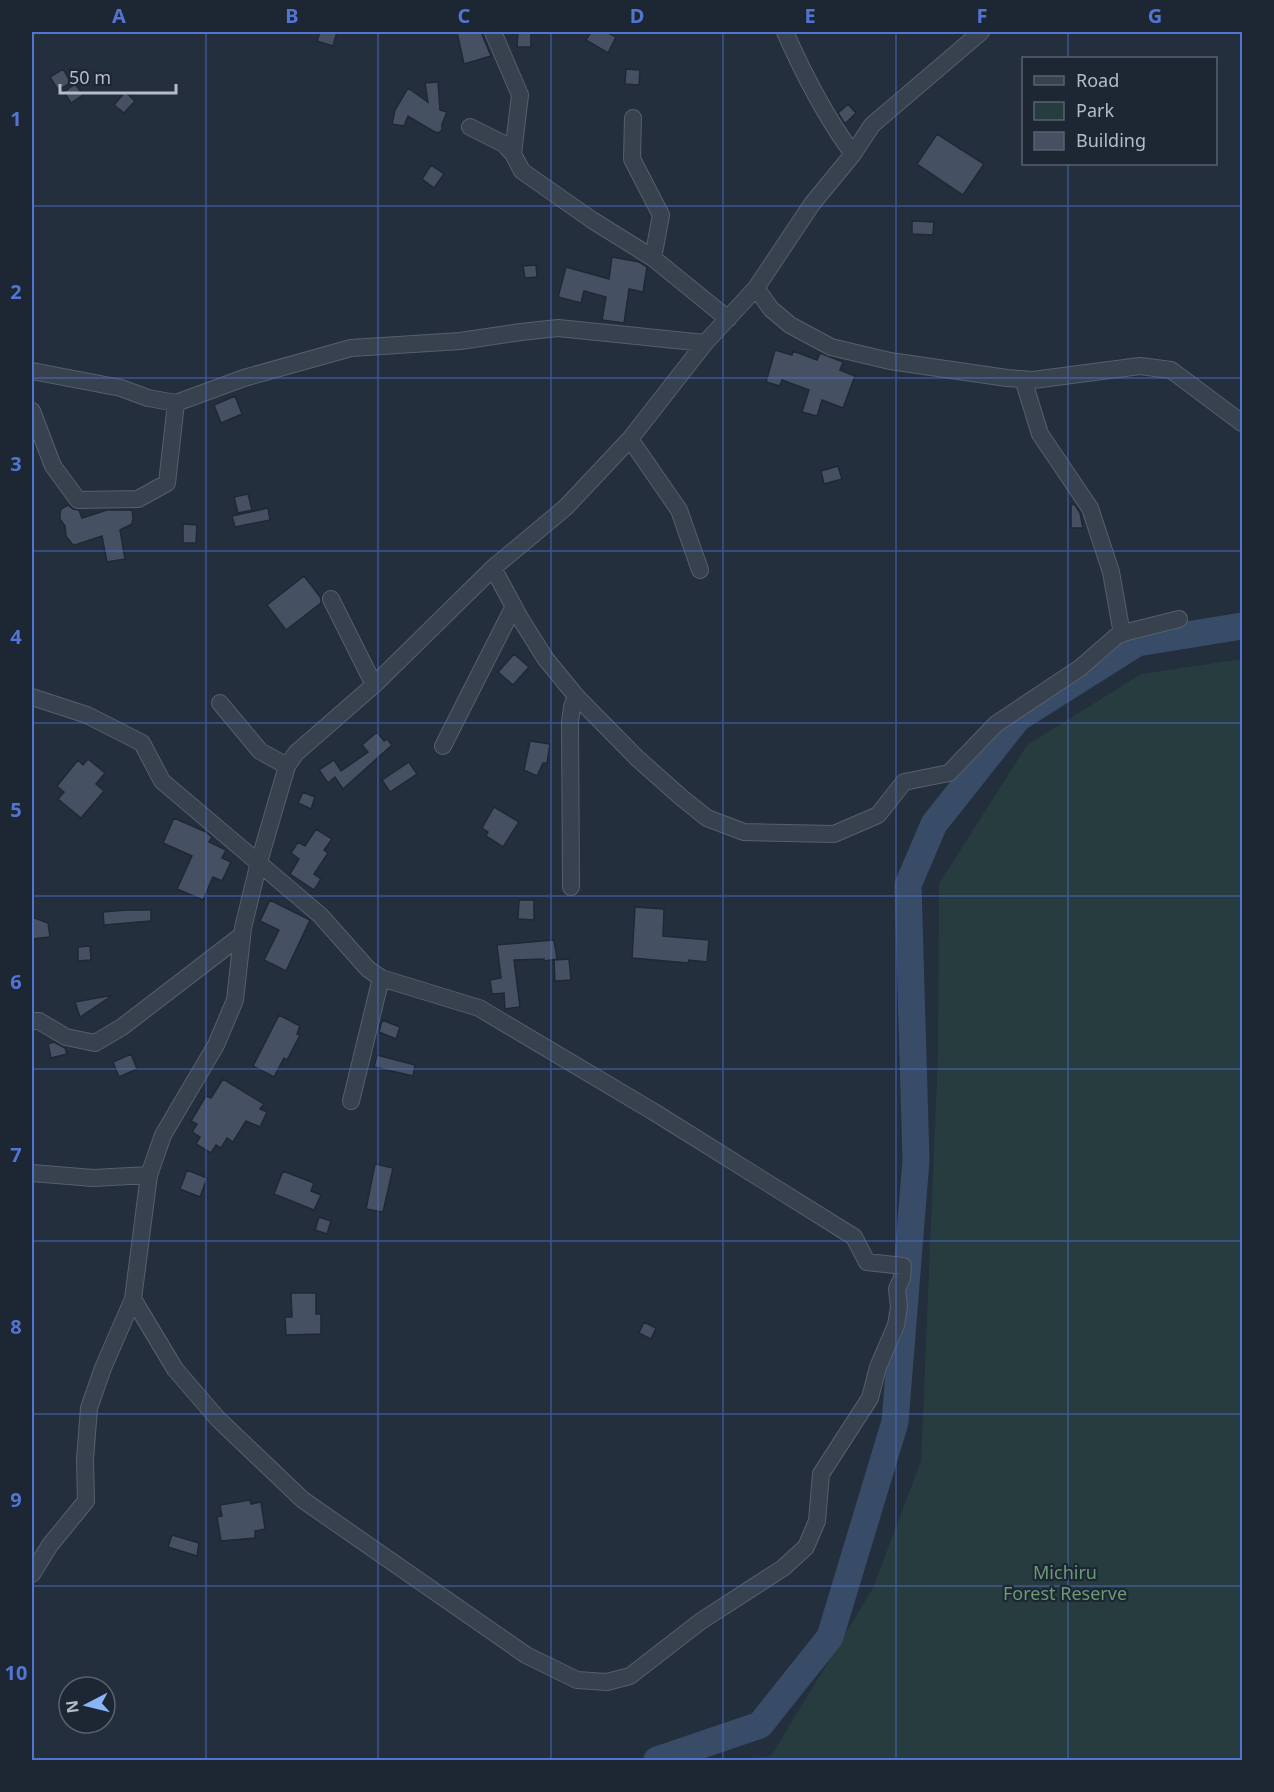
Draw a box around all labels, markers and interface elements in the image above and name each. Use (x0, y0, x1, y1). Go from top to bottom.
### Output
text: A (112, 2, 126, 29)
text: B (285, 2, 299, 29)
text: C (458, 2, 471, 29)
text: D (630, 2, 644, 29)
text: E (804, 2, 816, 29)
text: F (977, 2, 987, 29)
text: G (1148, 2, 1162, 29)
scale bar (60, 57, 176, 95)
legend (1022, 57, 1217, 165)
text: 50 m (69, 65, 111, 89)
text: Road (1076, 68, 1119, 92)
text: Park (1076, 98, 1114, 122)
text: 1 (10, 105, 22, 132)
text: Building (1076, 128, 1146, 152)
text: 2 (10, 278, 22, 305)
text: 3 (10, 450, 22, 477)
text: 4 (10, 623, 22, 650)
text: 5 (10, 796, 22, 823)
text: 6 (10, 968, 22, 995)
text: 7 (10, 1141, 22, 1168)
text: 8 (10, 1313, 22, 1340)
text: 9 (10, 1486, 22, 1513)
park label: Michiru Forest Reserve (1003, 1560, 1127, 1605)
text: 10 (5, 1659, 27, 1686)
north arrow (57, 1675, 117, 1735)
text: N (60, 1699, 84, 1715)

